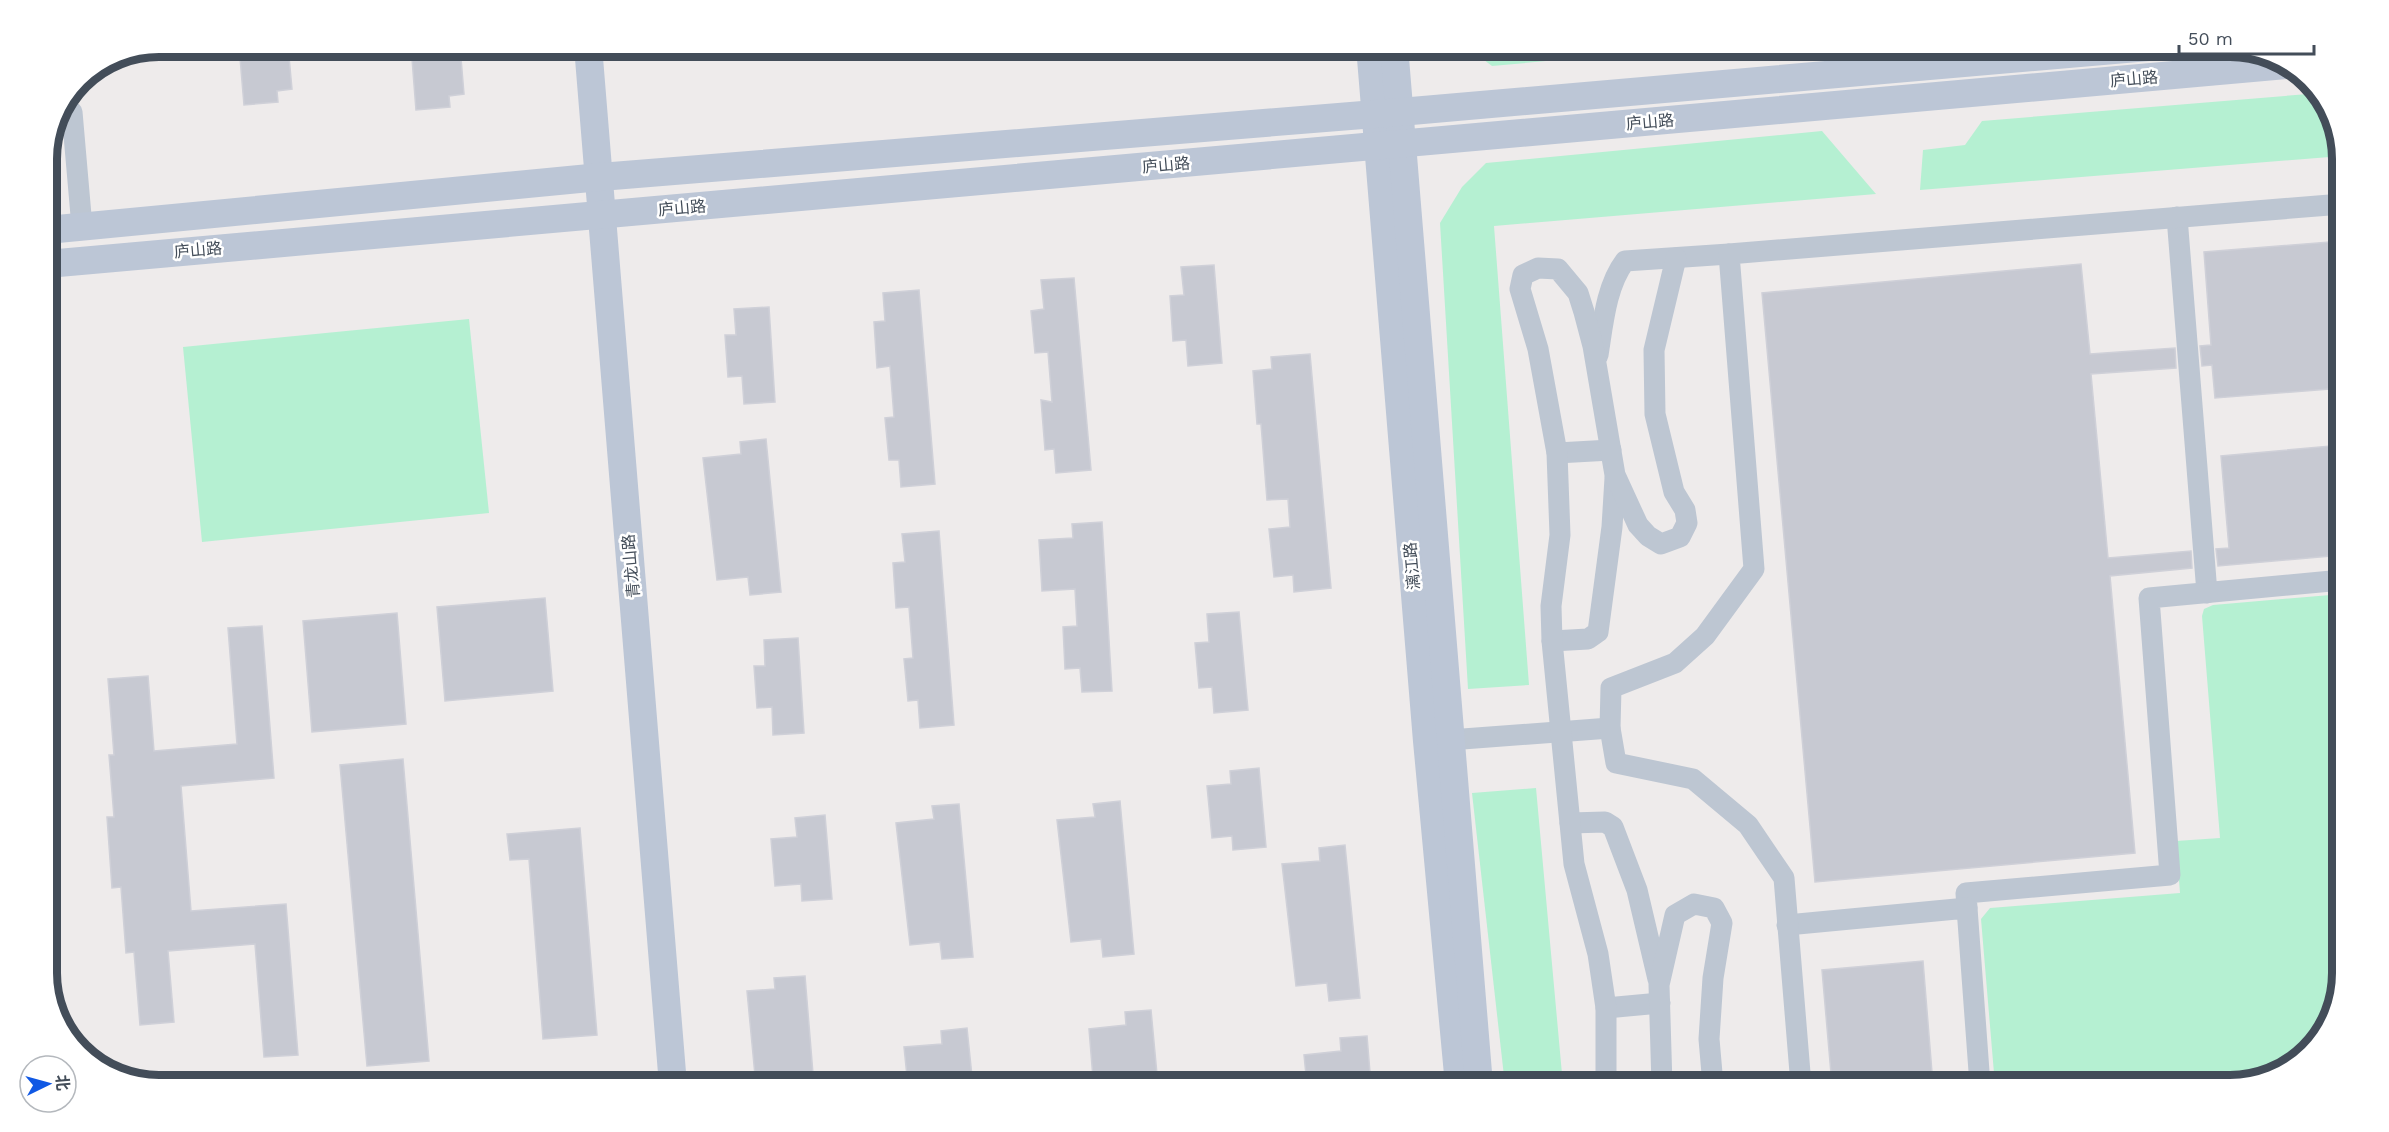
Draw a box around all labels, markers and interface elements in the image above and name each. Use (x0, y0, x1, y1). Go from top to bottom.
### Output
scale bar (2179, 18, 2314, 56)
text: 50 m (2188, 28, 2233, 49)
street label: 庐山路 (2109, 67, 2159, 91)
street label: 庐山路 (1625, 110, 1675, 134)
street label: 庐山路 (1141, 153, 1191, 177)
street label: 庐山路 (657, 196, 707, 220)
street label: 庐山路 (173, 238, 223, 262)
street label: 青龙山路 (619, 533, 643, 599)
street label: 漓江路 (1400, 541, 1424, 591)
north arrow (18, 1054, 78, 1114)
text: 北 (52, 1074, 73, 1092)

